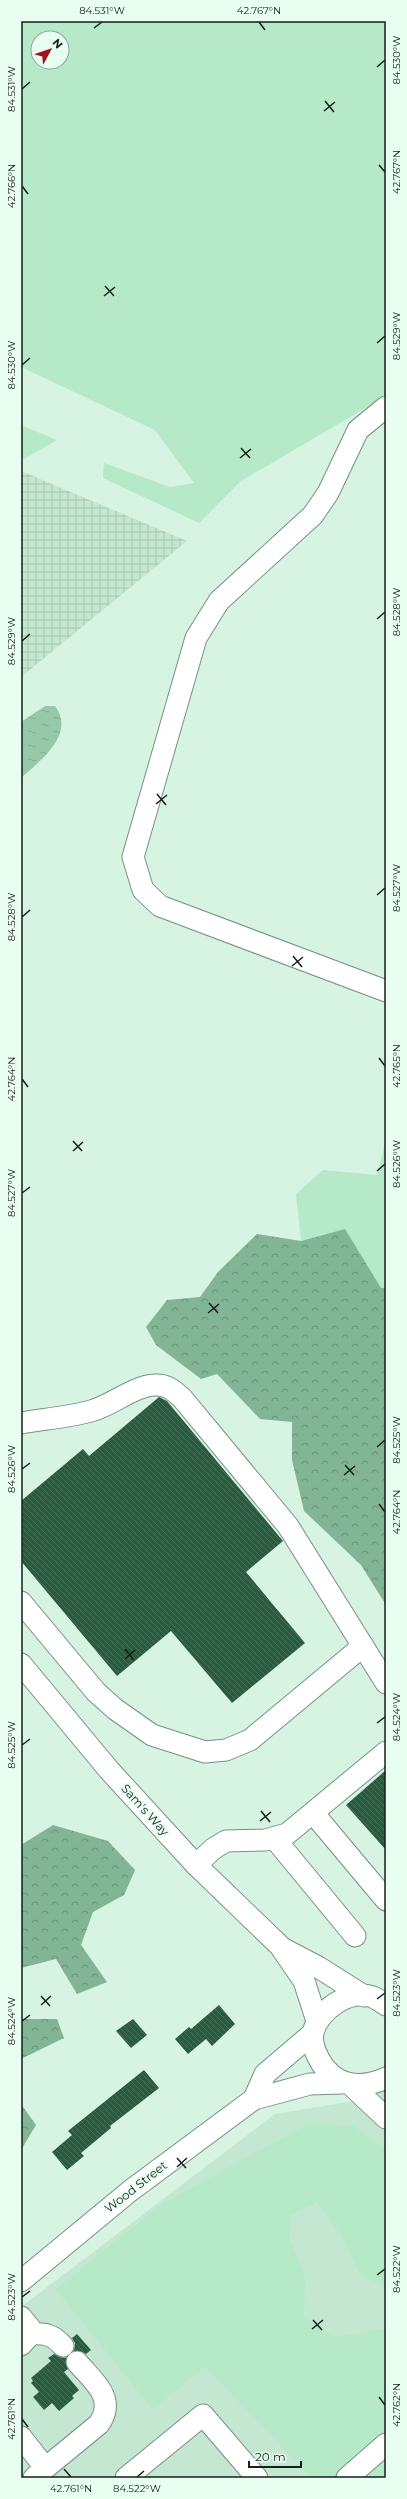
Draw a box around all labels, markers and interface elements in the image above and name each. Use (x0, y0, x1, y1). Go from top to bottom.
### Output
text: 84.531°W (79, 4, 125, 17)
text: 42.767°N (237, 4, 281, 17)
north arrow (30, 30, 70, 70)
text: N (49, 36, 66, 51)
text: 84.530°W (390, 36, 403, 84)
text: 84.531°W (5, 66, 18, 112)
text: 42.767°N (390, 150, 403, 194)
text: 42.766°N (5, 164, 18, 208)
text: 84.529°W (390, 312, 403, 360)
text: 84.530°W (5, 341, 18, 389)
text: 84.528°W (390, 588, 403, 636)
text: 84.529°W (5, 617, 18, 665)
text: 84.527°W (390, 864, 403, 912)
text: 84.528°W (5, 893, 18, 941)
text: 42.765°N (390, 1044, 403, 1088)
text: 42.764°N (5, 1057, 18, 1101)
text: 84.526°W (390, 1140, 403, 1188)
text: 84.527°W (5, 1169, 18, 1217)
text: 84.525°W (390, 1416, 403, 1464)
text: 84.526°W (5, 1445, 18, 1493)
text: 42.764°N (390, 1490, 403, 1534)
text: 84.524°W (390, 1693, 403, 1741)
text: 84.525°W (5, 1721, 18, 1769)
street label: Sam's Way (118, 1781, 173, 1839)
text: 84.523°W (390, 1969, 403, 2017)
text: 84.524°W (5, 1997, 18, 2045)
street label: Wood Street (101, 2157, 170, 2216)
text: 84.522°W (390, 2245, 403, 2293)
text: 84.523°W (5, 2273, 18, 2321)
text: 42.762°N (390, 2383, 403, 2427)
text: 42.761°N (5, 2398, 18, 2440)
scale bar (249, 2443, 301, 2469)
text: 20 m (255, 2449, 286, 2464)
text: 42.761°N (50, 2482, 92, 2495)
text: 84.522°W (113, 2482, 161, 2495)

